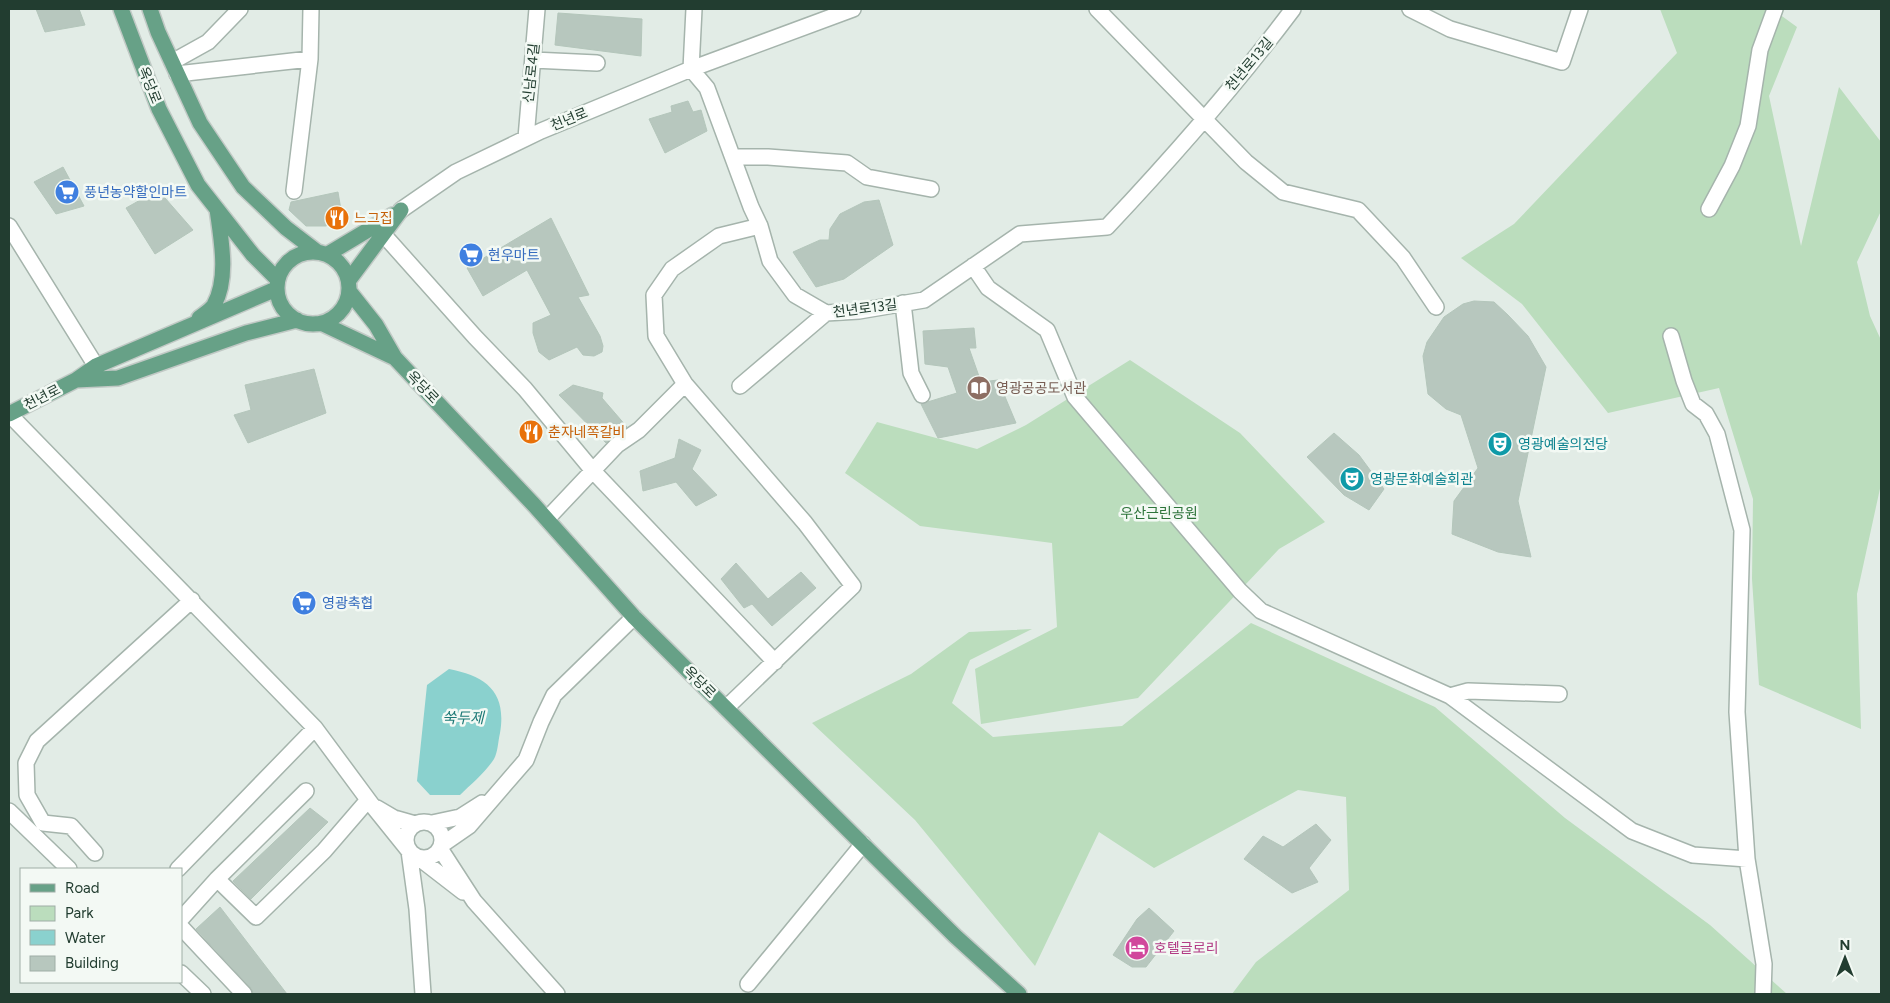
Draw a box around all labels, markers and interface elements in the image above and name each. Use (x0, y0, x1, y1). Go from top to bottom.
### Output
street label: 천년로13길 (1222, 34, 1277, 95)
street label: 신남로4길 (520, 42, 543, 104)
street label: 옥당로 (134, 64, 165, 106)
street label: 천년로 (548, 104, 590, 135)
supermarket icon: 풍년농약할인마트 (54, 179, 80, 205)
place label: 풍년농약할인마트 (84, 184, 187, 201)
restaurant icon: 느그집 (324, 205, 350, 231)
place label: 느그집 (354, 210, 393, 227)
supermarket icon: 현우마트 (458, 242, 484, 268)
place label: 현우마트 (488, 247, 540, 264)
street label: 천년로13길 (832, 296, 898, 321)
street label: 옥당로 (403, 368, 442, 407)
library icon: 영광공공도서관 (966, 375, 992, 401)
place label: 영광공공도서관 (996, 380, 1086, 397)
street label: 천년로 (21, 381, 63, 414)
restaurant icon: 춘자네쪽갈비 (518, 419, 544, 445)
place label: 춘자네쪽갈비 (548, 424, 625, 441)
theatre icon: 영광예술의전당 (1487, 431, 1513, 457)
place label: 영광예술의전당 (1518, 436, 1608, 453)
theatre icon: 영광문화예술회관 (1339, 466, 1365, 492)
place label: 영광문화예술회관 (1370, 471, 1473, 488)
park label: 우산근린공원 (1120, 505, 1198, 522)
supermarket icon: 영광축협 (291, 590, 317, 616)
place label: 영광축협 (322, 595, 374, 612)
street label: 옥당로 (680, 663, 719, 702)
water label: 쑥두제 (442, 709, 486, 727)
legend (20, 868, 182, 983)
text: Road (65, 879, 100, 897)
text: Park (65, 904, 94, 922)
text: Water (65, 929, 105, 947)
north arrow (1820, 933, 1870, 983)
hotel icon: 호텔글로리 (1124, 935, 1150, 961)
text: N (1840, 937, 1850, 954)
place label: 호텔글로리 (1154, 940, 1218, 957)
text: Building (65, 954, 119, 972)

